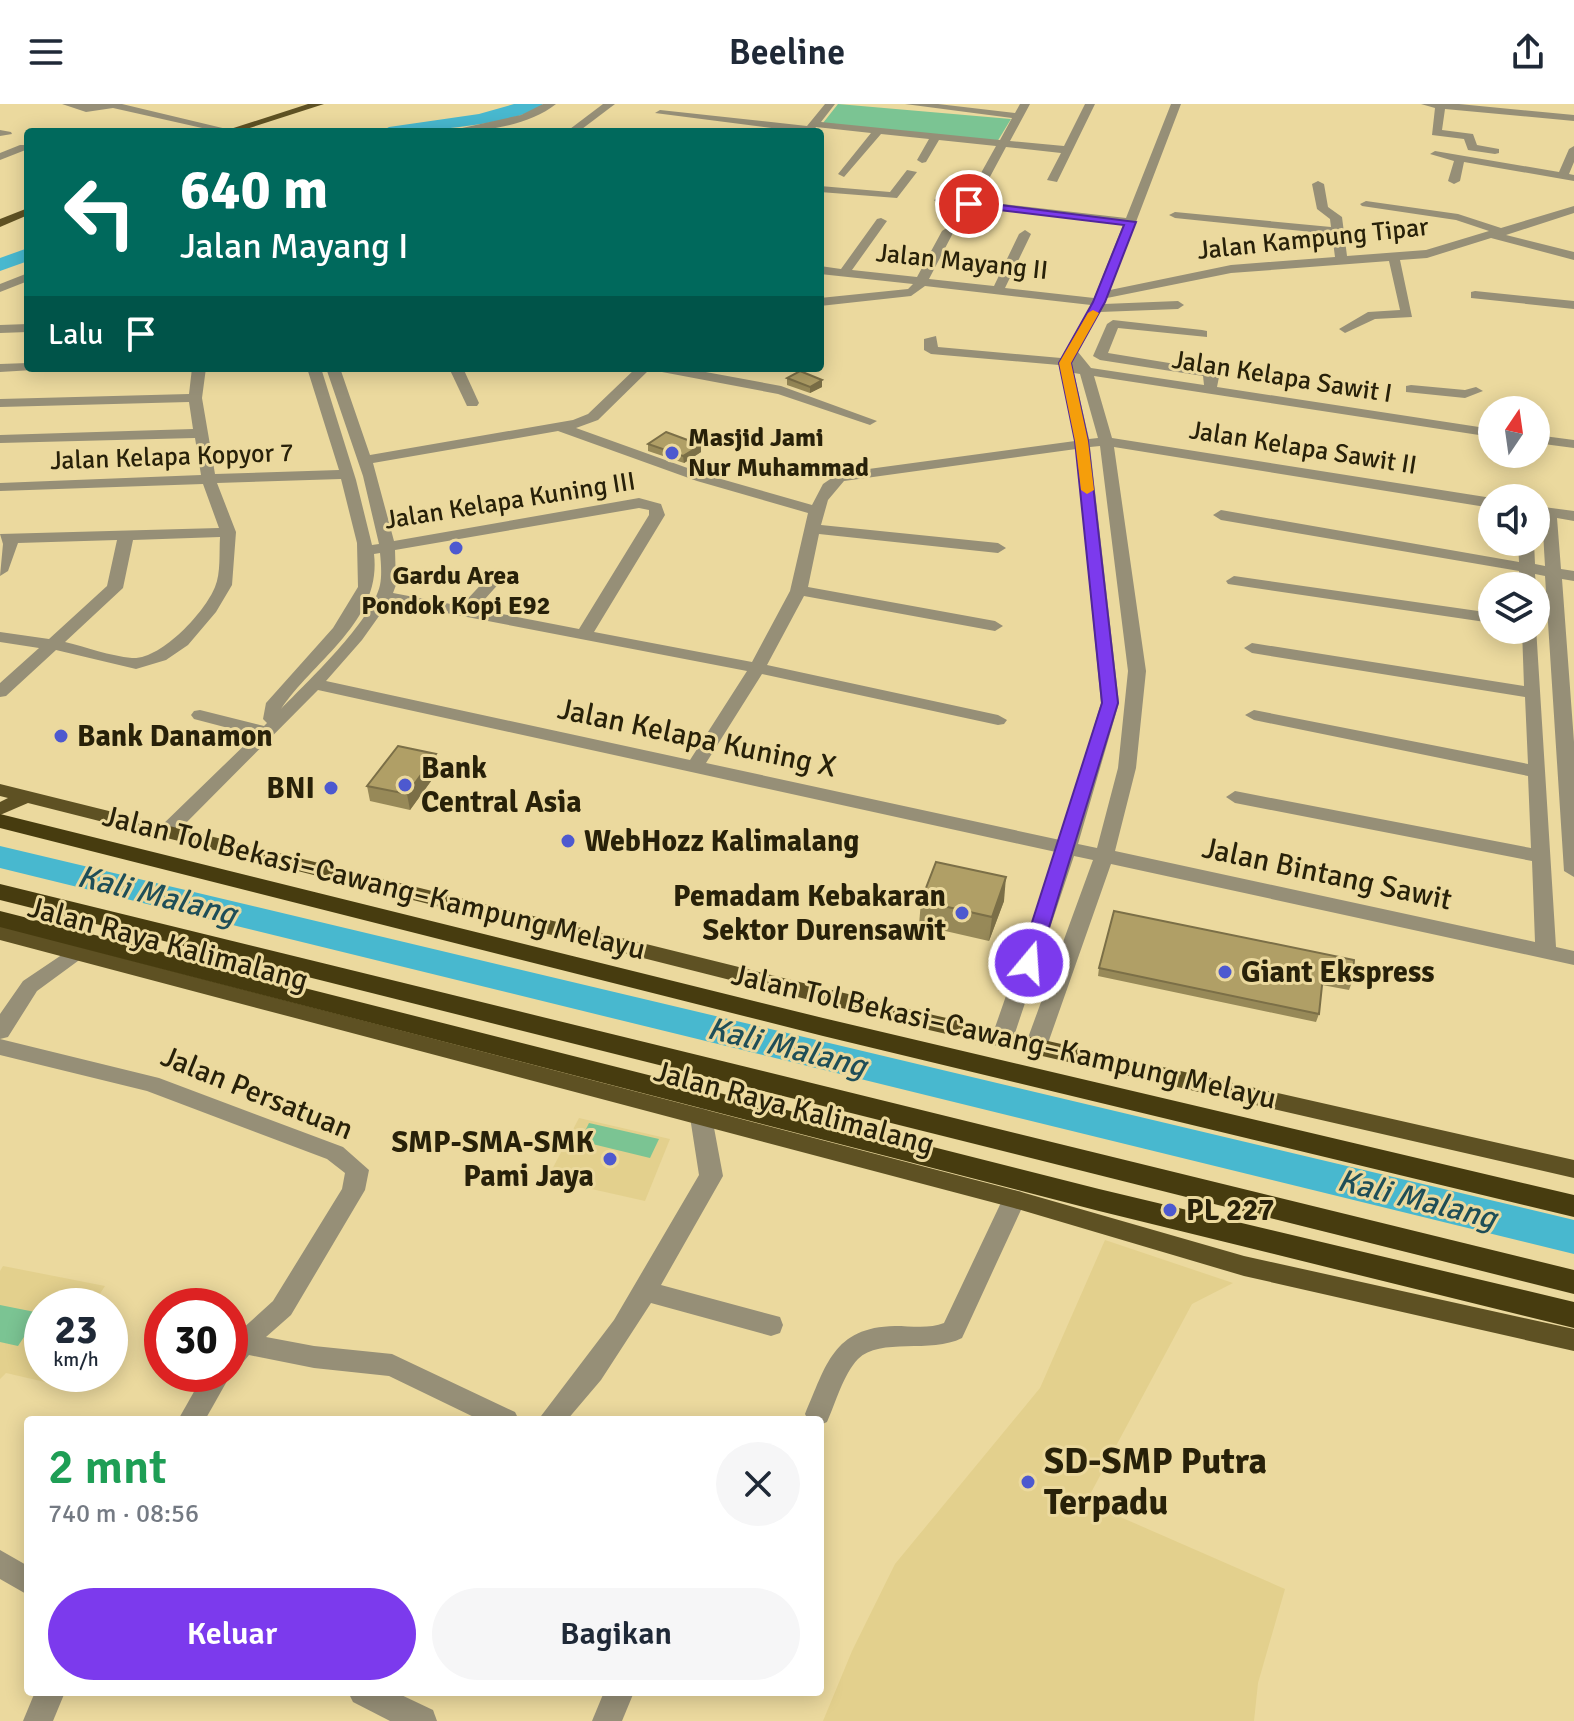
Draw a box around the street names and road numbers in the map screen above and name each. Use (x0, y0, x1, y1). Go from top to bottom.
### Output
street label: Jalan Kampung Tipar (1196, 211, 1431, 267)
street label: Jalan Mayang II (874, 237, 1050, 287)
street label: Jalan Kelapa Sawit I (1170, 344, 1394, 410)
street label: Jalan Kelapa Sawit II (1187, 414, 1419, 482)
street label: Jalan Kelapa Kopyor 7 (50, 437, 294, 477)
street label: Jalan Kelapa Kuning III (382, 465, 638, 537)
street label: Jalan Kelapa Kuning X (554, 690, 840, 786)
street label: Jalan Tol Bekasi–Cawang–Kampung Melayu (99, 798, 649, 968)
street label: Jalan Bintang Sawit (1199, 829, 1455, 919)
street label: Jalan Raya Kalimalang (24, 889, 312, 999)
street label: Jalan Tol Bekasi–Cawang–Kampung Melayu (728, 956, 1280, 1118)
street label: Jalan Persatuan (156, 1038, 358, 1148)
street label: Jalan Raya Kalimalang (650, 1053, 938, 1163)

